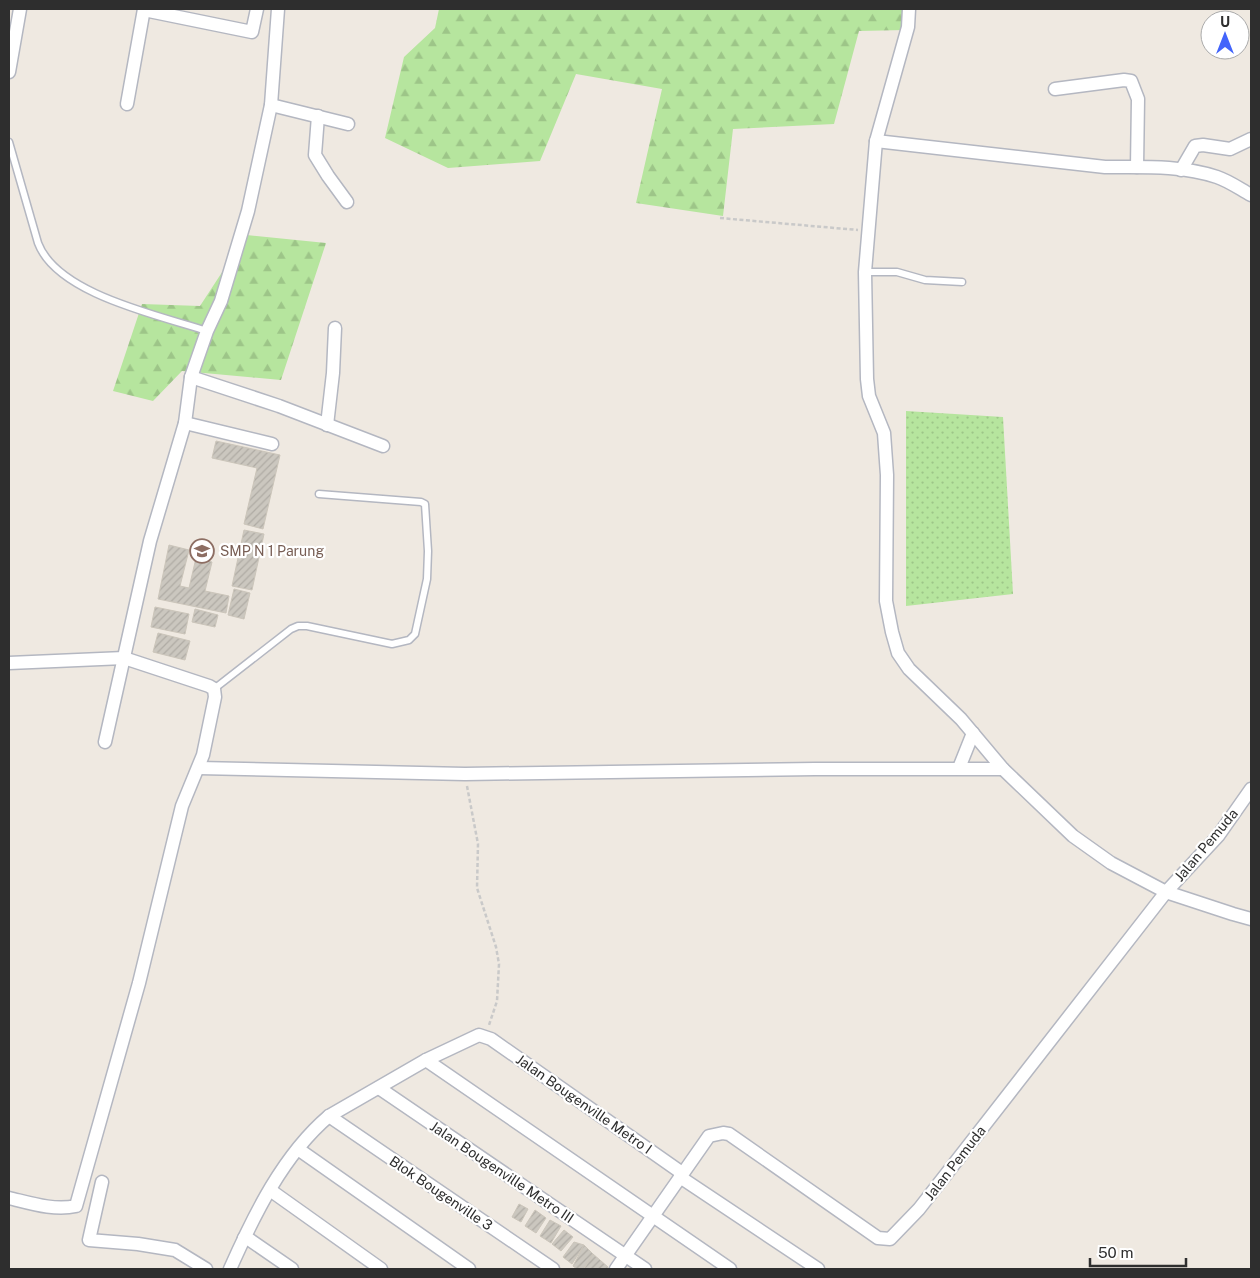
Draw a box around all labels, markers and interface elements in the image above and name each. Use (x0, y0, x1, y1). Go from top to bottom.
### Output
north arrow (1200, 10, 1250, 60)
text: U (1220, 14, 1230, 30)
school or university icon: SMP N 1 Parung (189, 538, 215, 564)
place label: SMP N 1 Parung (220, 543, 324, 559)
street label: Jalan Pemuda (1171, 806, 1241, 884)
street label: Jalan Bougenville Metro I (513, 1051, 655, 1157)
street label: Jalan Bougenville Metro III (427, 1118, 577, 1226)
street label: Jalan Pemuda (921, 1123, 989, 1203)
street label: Blok Bougenville 3 (386, 1153, 496, 1233)
scale bar (1090, 1236, 1186, 1268)
text: 50 m (1098, 1244, 1133, 1261)

